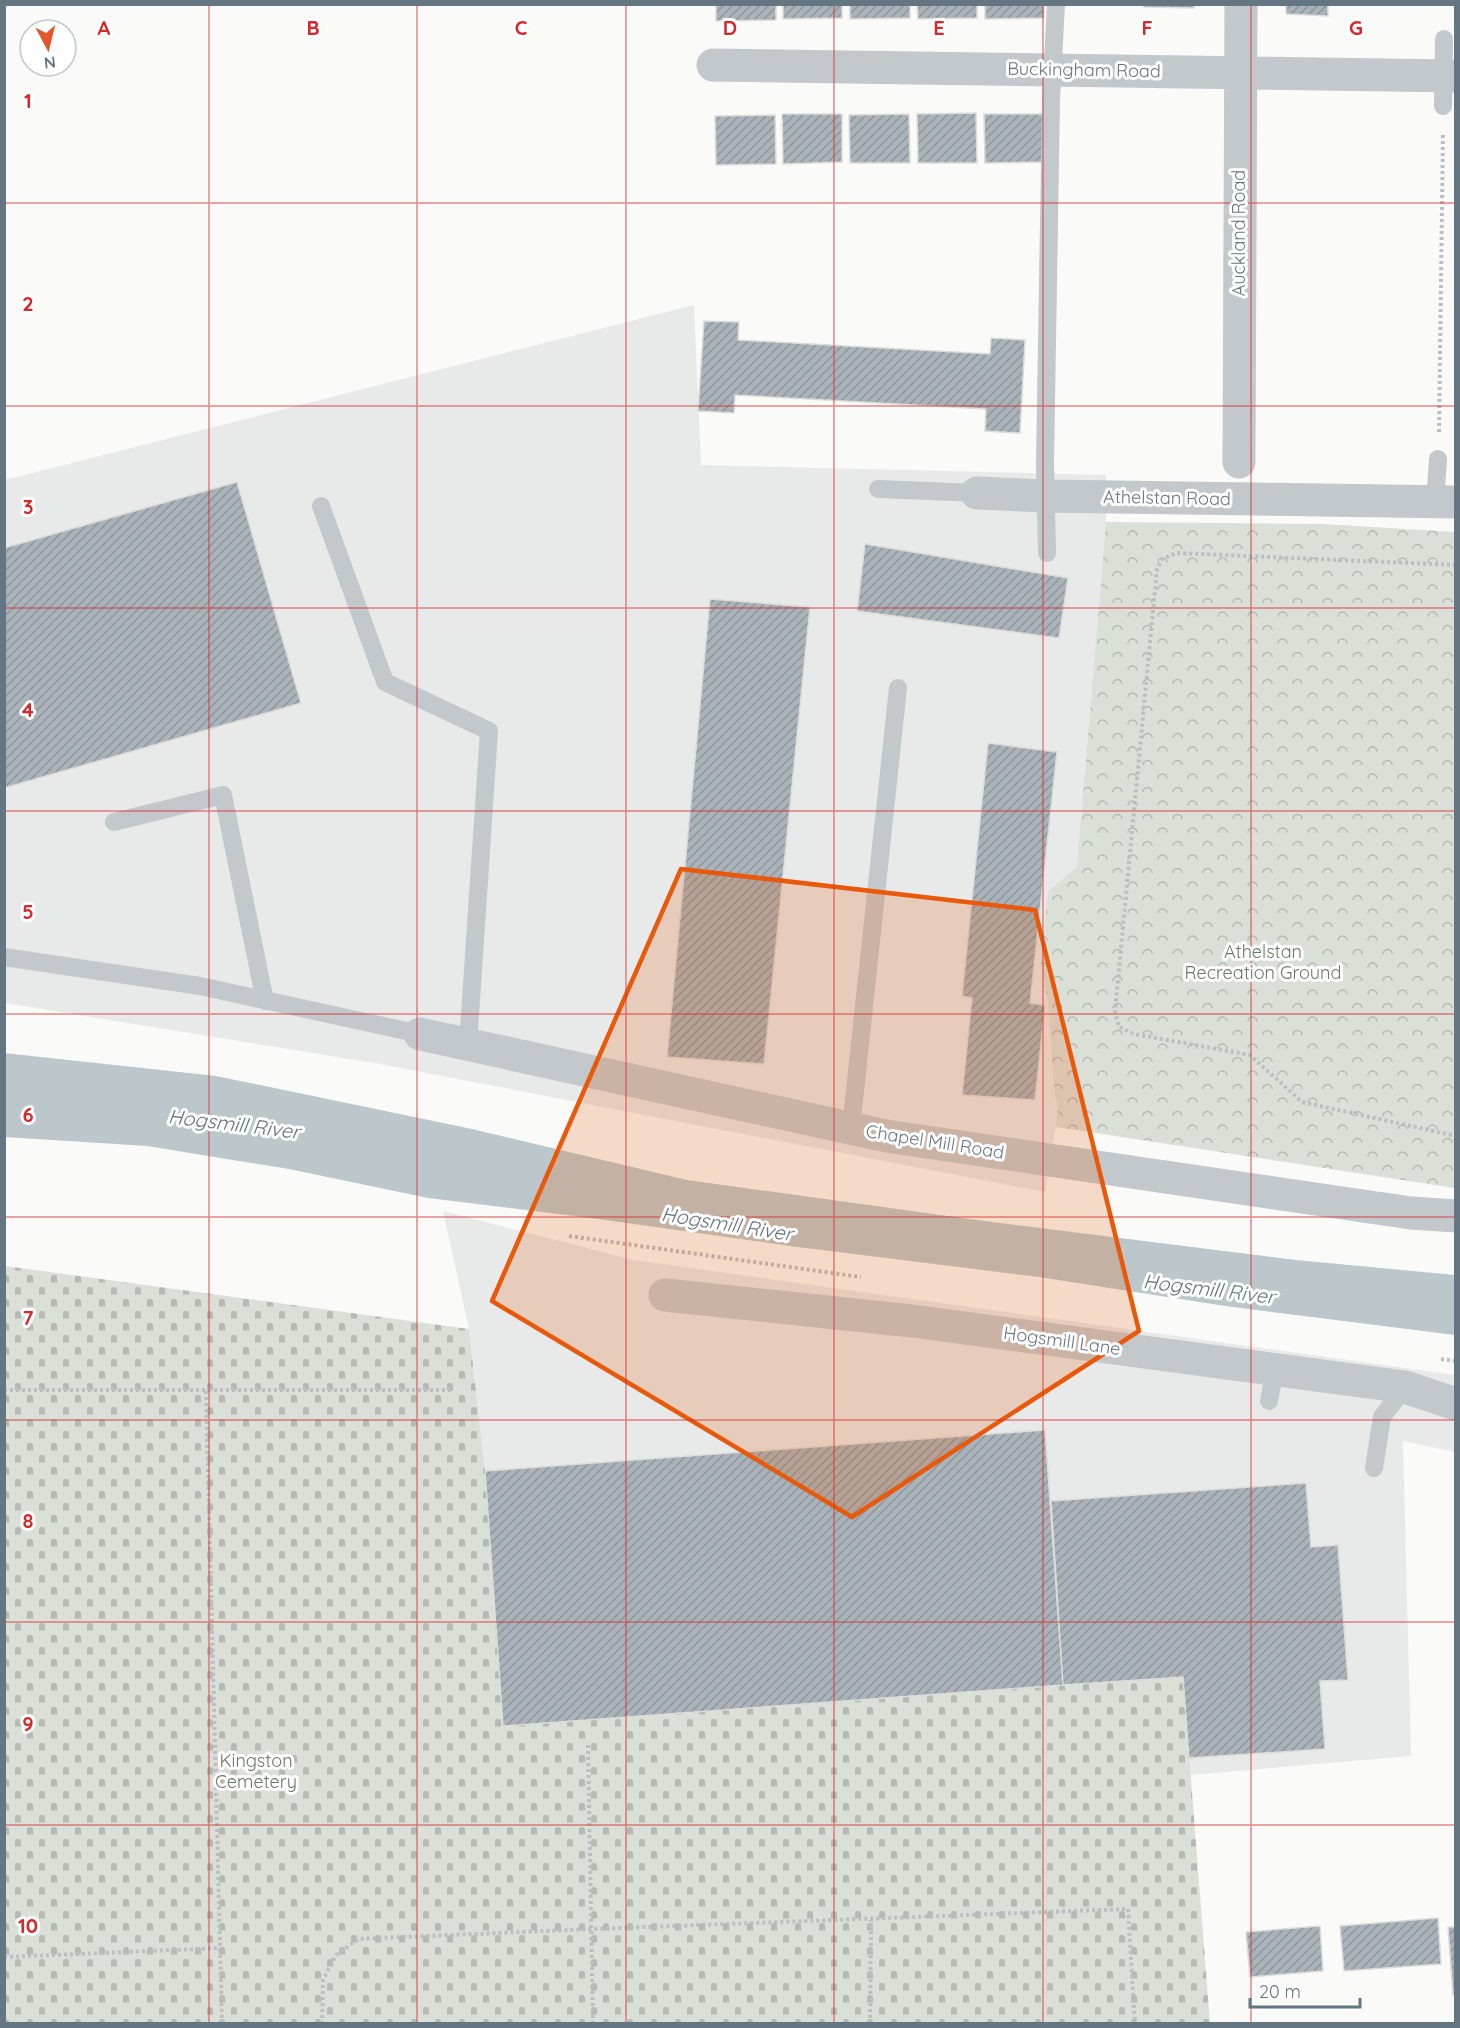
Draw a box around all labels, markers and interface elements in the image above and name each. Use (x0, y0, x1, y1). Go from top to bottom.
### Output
text: A (98, 15, 111, 40)
text: B (306, 15, 320, 40)
text: C (515, 15, 528, 40)
text: D (723, 15, 737, 40)
text: E (933, 15, 945, 40)
text: F (1141, 15, 1153, 40)
text: G (1349, 15, 1363, 40)
north arrow (18, 18, 78, 78)
text: N (43, 52, 57, 74)
street label: Buckingham Road (1007, 57, 1161, 82)
text: 1 (24, 88, 32, 113)
street label: Auckland Road (1227, 170, 1250, 296)
text: 2 (22, 291, 34, 316)
street label: Athelstan Road (1103, 485, 1231, 510)
text: 3 (23, 494, 33, 519)
text: 4 (22, 697, 34, 722)
text: 5 (22, 899, 34, 924)
park label: Athelstan Recreation Ground (1185, 940, 1341, 984)
text: 6 (22, 1102, 34, 1127)
water label: Hogsmill River (167, 1103, 304, 1144)
street label: Chapel Mill Road (864, 1119, 1006, 1164)
water label: Hogsmill River (660, 1201, 797, 1247)
water label: Hogsmill River (1142, 1268, 1279, 1309)
text: 7 (23, 1305, 34, 1330)
street label: Hogsmill Lane (1002, 1321, 1122, 1360)
text: 8 (23, 1508, 34, 1533)
text: 9 (22, 1711, 34, 1736)
park label: Kingston Cemetery (215, 1749, 297, 1793)
text: 10 (18, 1913, 38, 1938)
scale bar (1250, 1971, 1360, 2009)
text: 20 m (1259, 1980, 1301, 2003)

